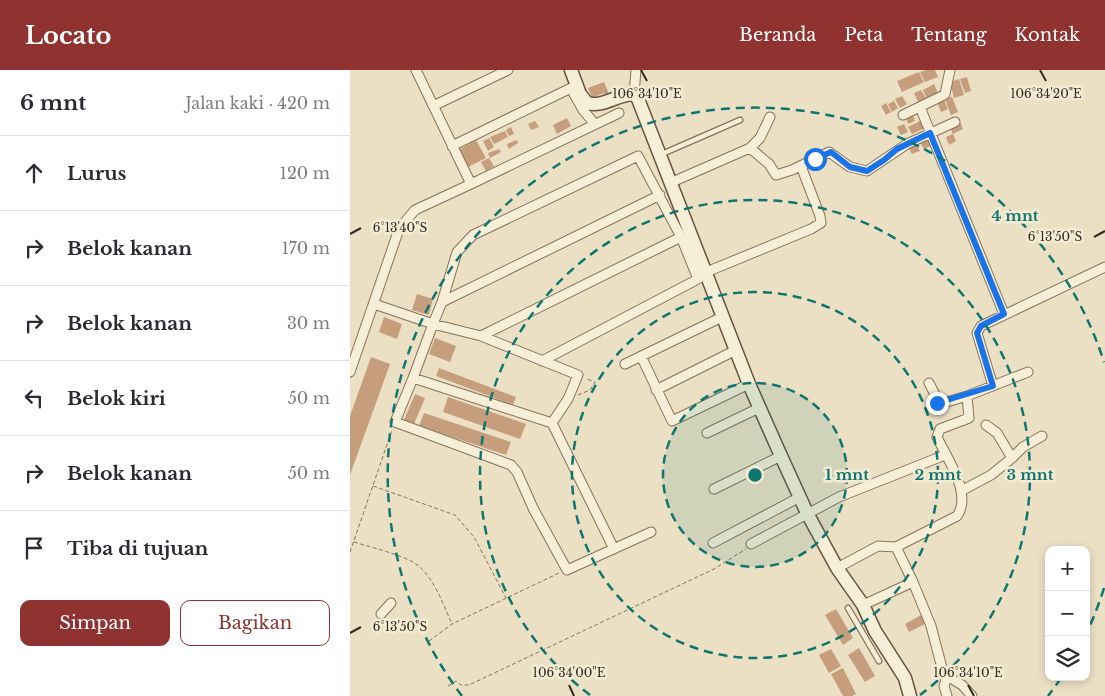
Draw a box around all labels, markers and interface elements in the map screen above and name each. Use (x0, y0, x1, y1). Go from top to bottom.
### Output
text: Locato (25, 21, 111, 50)
text: Beranda (739, 24, 816, 46)
text: Peta (844, 24, 883, 46)
text: Tentang (911, 24, 986, 46)
text: Kontak (1014, 24, 1080, 46)
text: 106°34'10"E (612, 86, 682, 101)
text: 106°34'20"E (1010, 86, 1082, 101)
text: 6 mnt (20, 90, 86, 116)
text: Jalan kaki · 420 m (186, 93, 330, 113)
route start (804, 148, 827, 171)
icon: ahead (20, 159, 48, 187)
text: Lurus (67, 162, 126, 185)
text: 120 m (280, 163, 330, 183)
text: 4 mnt (991, 206, 1039, 225)
text: 6°13'40"S (373, 220, 427, 235)
text: 6°13'50"S (1028, 229, 1082, 244)
icon: right (20, 234, 48, 262)
text: Belok kanan (67, 237, 192, 260)
text: 170 m (282, 238, 330, 258)
icon: right (20, 309, 48, 337)
text: Belok kanan (67, 312, 192, 335)
text: 30 m (287, 313, 330, 333)
icon: left (20, 384, 48, 412)
text: Belok kiri (67, 387, 166, 410)
text: 50 m (288, 388, 330, 408)
route end (926, 392, 949, 415)
icon: right (20, 459, 48, 487)
text: Belok kanan (67, 462, 192, 485)
text: 50 m (288, 463, 330, 483)
text: 1 mnt (825, 465, 869, 484)
text: 2 mnt (915, 465, 962, 484)
text: 3 mnt (1007, 465, 1054, 484)
centre of rings (746, 466, 764, 484)
icon: arrive (20, 534, 48, 562)
text: Tiba di tujuan (67, 537, 208, 560)
map controls (1045, 546, 1090, 681)
button: + (1045, 546, 1090, 591)
button: − (1045, 591, 1090, 636)
button: Simpan (20, 600, 170, 646)
button: Bagikan (180, 600, 330, 646)
text: 6°13'50"S (373, 619, 427, 634)
button: layers (1045, 636, 1090, 681)
text: 106°34'00"E (533, 665, 606, 680)
text: 106°34'10"E (933, 665, 1003, 680)

